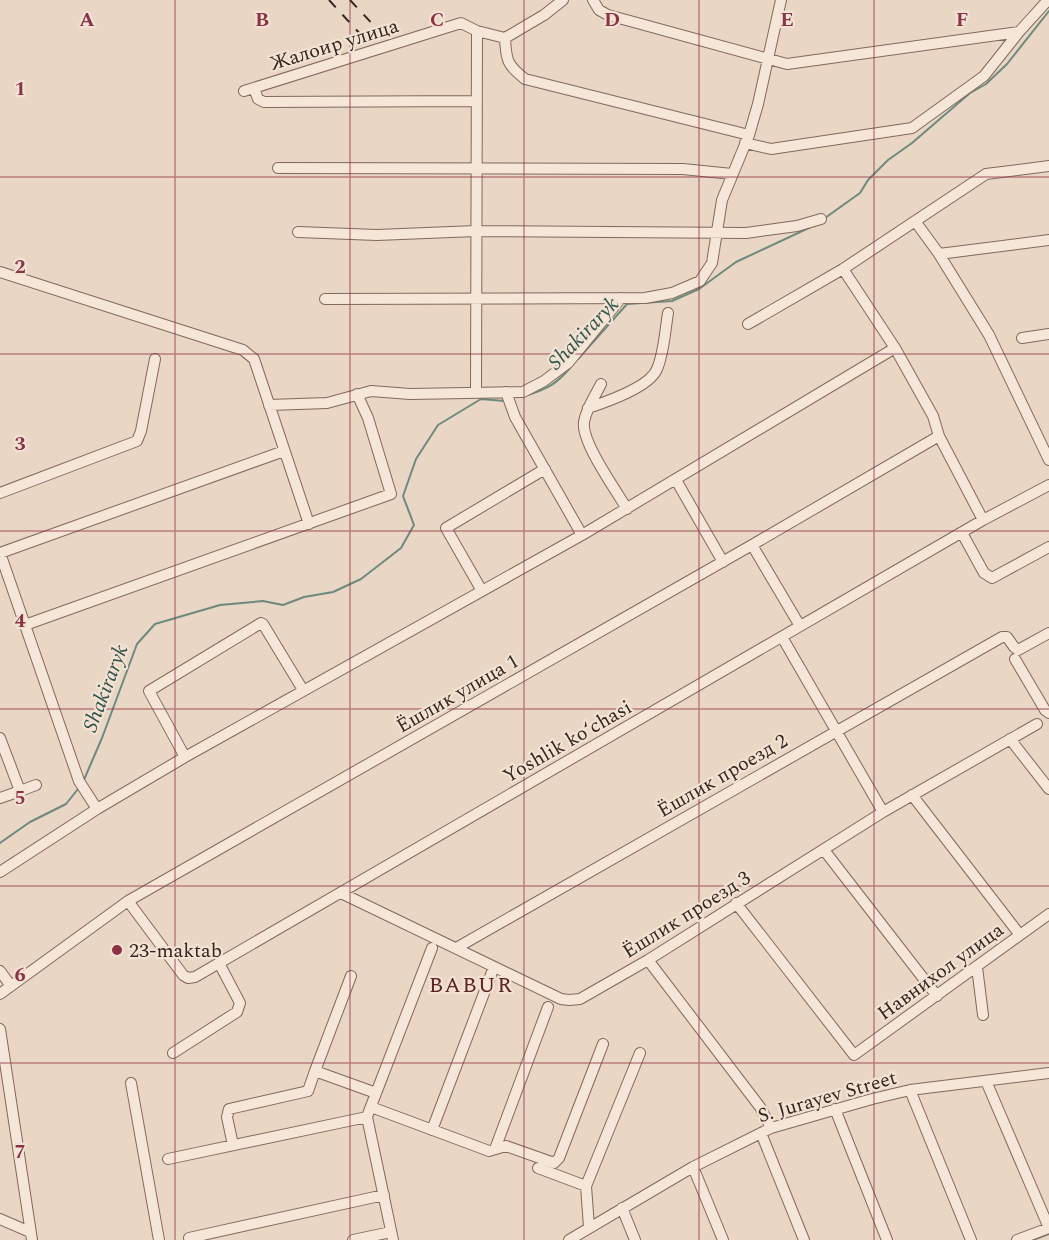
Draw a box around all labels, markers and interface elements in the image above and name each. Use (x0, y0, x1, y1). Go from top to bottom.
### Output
text: A (79, 5, 95, 35)
text: B (255, 5, 269, 35)
text: C (430, 5, 444, 35)
text: D (604, 5, 620, 35)
text: E (780, 5, 794, 35)
text: F (956, 5, 968, 35)
street label: Жалоир улица (266, 11, 403, 79)
text: 1 (14, 74, 26, 104)
text: 2 (14, 252, 26, 282)
water label: Shakiraryk (540, 290, 627, 378)
text: 3 (14, 429, 26, 459)
text: 4 (14, 606, 26, 636)
water label: Shakiraryk (75, 640, 137, 737)
street label: Ёшлик улица 1 (391, 647, 524, 741)
street label: Yoshlik koʻchasi (497, 693, 638, 791)
street label: Ёшлик проезд 2 (652, 726, 793, 825)
text: 5 (14, 783, 26, 813)
street label: Ёшлик проезд 3 (617, 863, 757, 966)
street label: Навнихол улица (871, 915, 1010, 1028)
place label: 23-maktab (129, 936, 222, 966)
marker: 23-maktab (110, 943, 124, 957)
text: 6 (14, 960, 26, 990)
district label: BABUR (429, 969, 513, 1002)
street label: S. Jurayev Street (754, 1063, 900, 1131)
text: 7 (14, 1137, 26, 1167)

